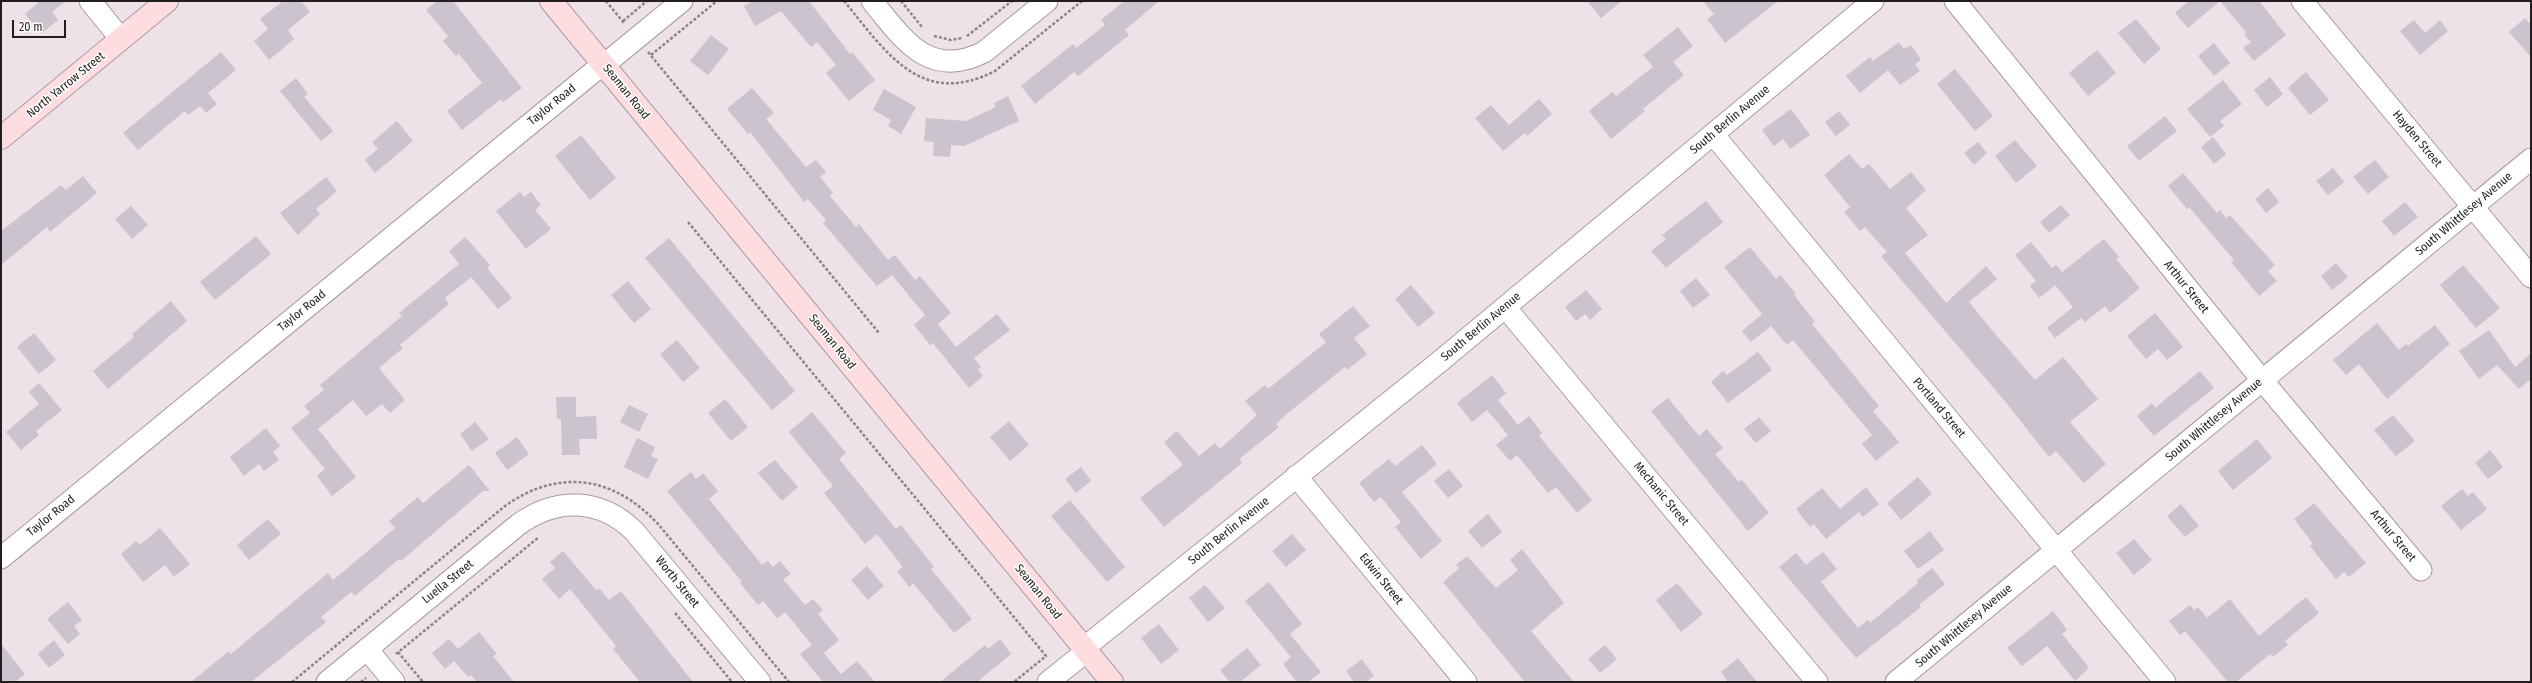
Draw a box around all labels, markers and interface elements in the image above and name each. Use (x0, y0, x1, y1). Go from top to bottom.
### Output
scale bar (14, 12, 68, 38)
text: 20 m (19, 20, 43, 34)
street label: North Yarrow Street (24, 49, 108, 121)
street label: Seaman Road (599, 62, 653, 122)
street label: Taylor Road (525, 81, 579, 129)
street label: South Berlin Avenue (1687, 82, 1773, 158)
street label: Hayden Street (2389, 108, 2445, 170)
street label: South Whittlesey Avenue (2413, 169, 2515, 259)
street label: Arthur Street (2160, 258, 2212, 316)
street label: Taylor Road (275, 287, 329, 335)
street label: South Berlin Avenue (1438, 289, 1524, 365)
street label: Seaman Road (805, 312, 859, 372)
street label: Portland Street (1910, 375, 1968, 441)
street label: South Whittlesey Avenue (2163, 375, 2265, 465)
street label: Mechanic Street (1630, 459, 1692, 529)
street label: Taylor Road (24, 492, 78, 540)
street label: South Berlin Avenue (1186, 494, 1272, 568)
street label: Arthur Street (2367, 507, 2419, 565)
street label: Edwin Street (1356, 551, 1406, 607)
street label: Worth Street (652, 553, 702, 611)
street label: Luella Street (419, 557, 477, 607)
street label: Seaman Road (1011, 562, 1065, 622)
street label: South Whittlesey Avenue (1913, 581, 2015, 671)

